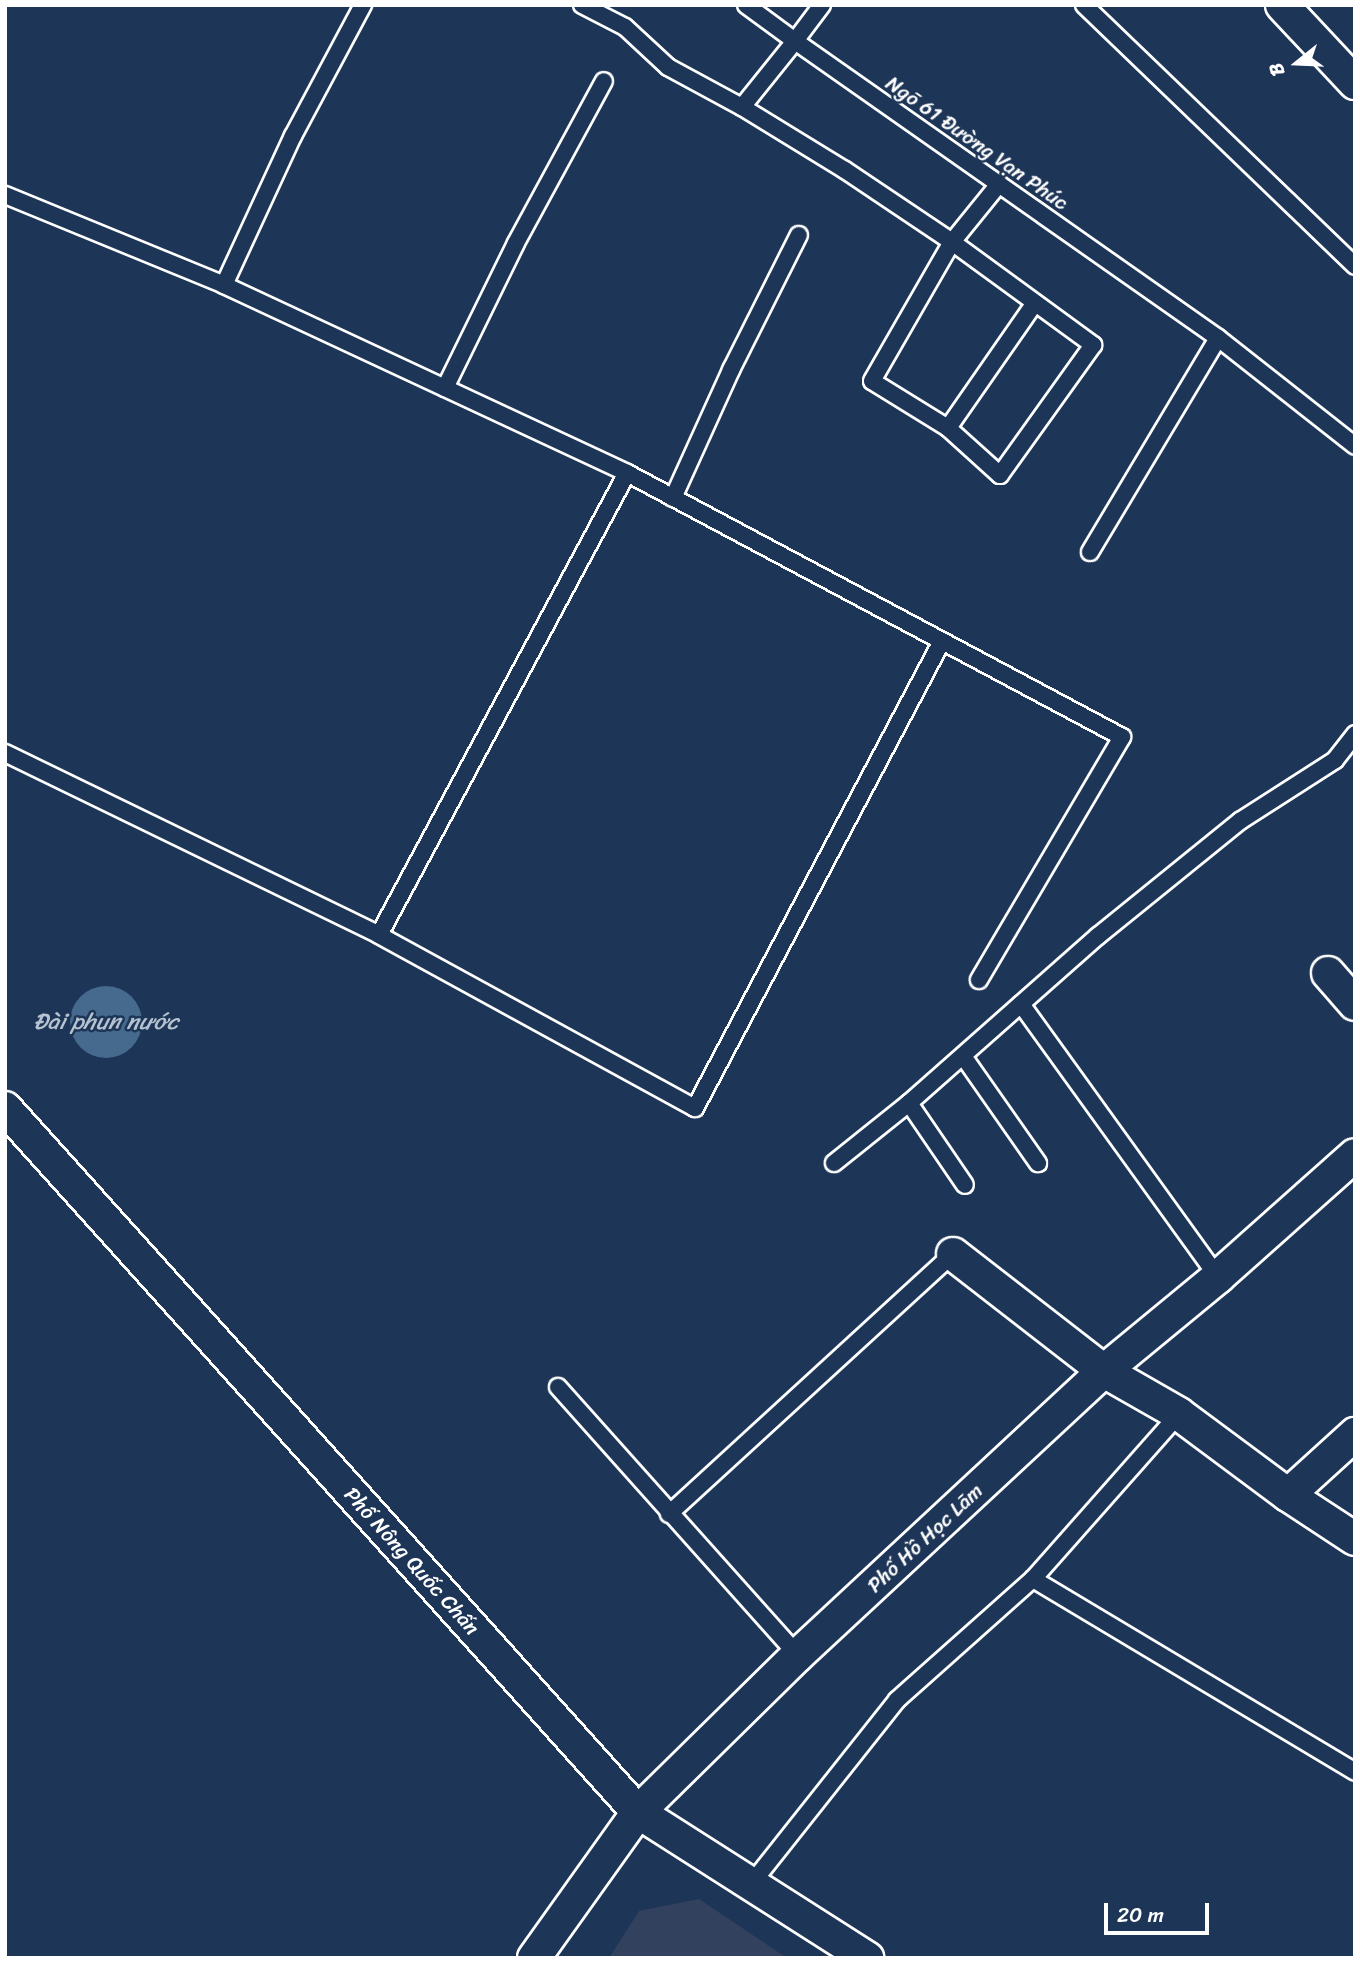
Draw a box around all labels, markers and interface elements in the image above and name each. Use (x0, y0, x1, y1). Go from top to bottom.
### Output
north arrow (1262, 28, 1332, 98)
text: B (1259, 59, 1294, 80)
street label: Ngõ 61 Đường Vạn Phúc (881, 70, 1073, 216)
water label: Đài phun nước (34, 1008, 178, 1036)
street label: Phố Hồ Học Lãm (862, 1478, 988, 1598)
street label: Phố Nông Quốc Chấn (339, 1482, 485, 1640)
scale bar (1108, 1890, 1213, 1934)
text: 20 m (1117, 1896, 1164, 1934)

